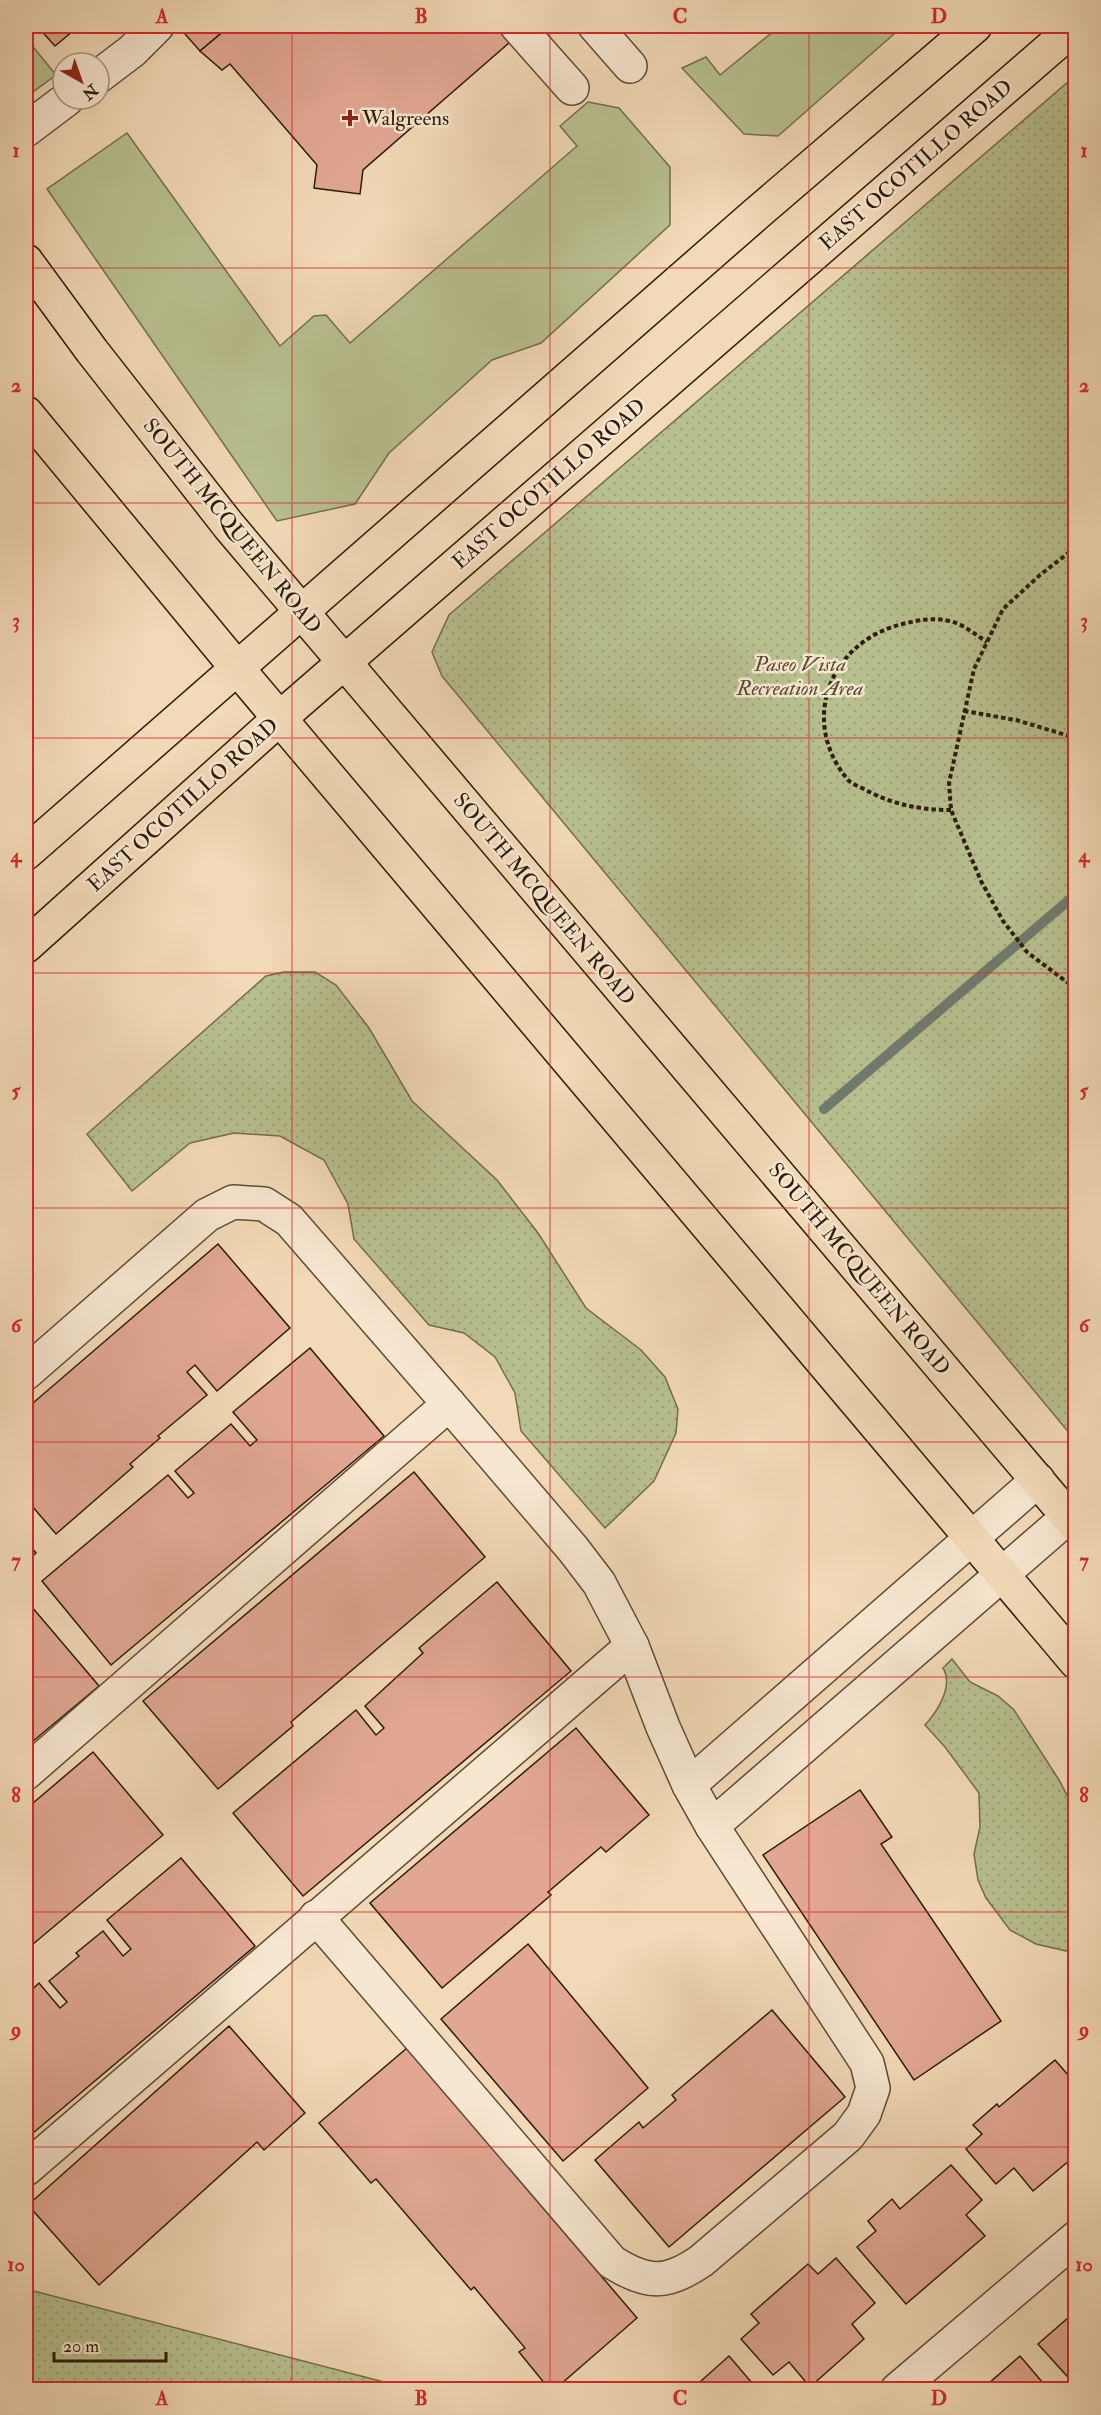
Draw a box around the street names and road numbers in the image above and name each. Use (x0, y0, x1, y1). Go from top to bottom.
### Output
street label: EAST OCOTILLO ROAD (814, 74, 1018, 256)
street label: EAST OCOTILLO ROAD (447, 393, 651, 575)
street label: SOUTH MCQUEEN ROAD (137, 413, 327, 639)
street label: EAST OCOTILLO ROAD (82, 712, 284, 898)
street label: SOUTH MCQUEEN ROAD (447, 787, 641, 1011)
street label: SOUTH MCQUEEN ROAD (762, 1157, 956, 1381)

